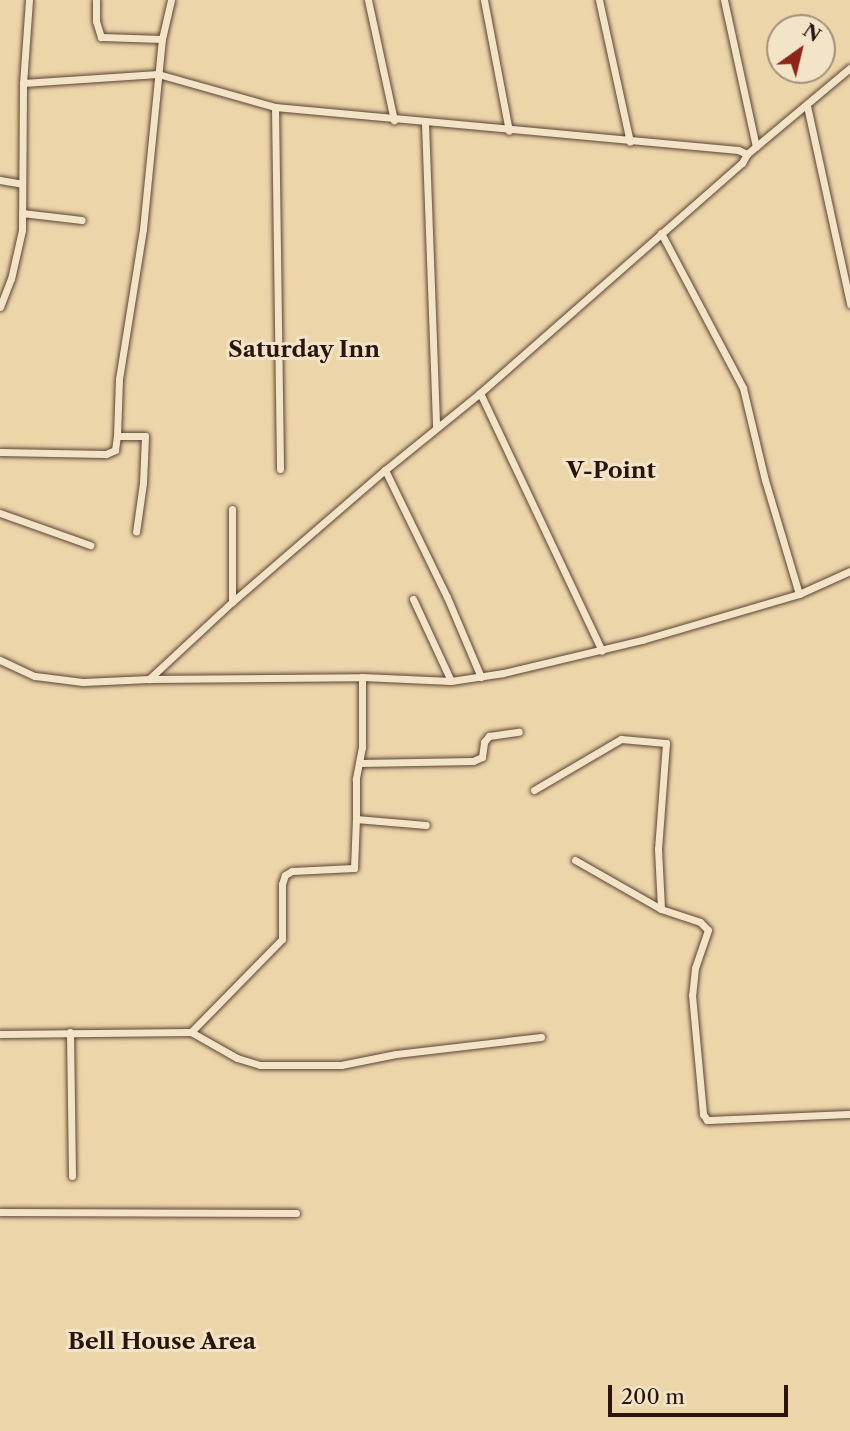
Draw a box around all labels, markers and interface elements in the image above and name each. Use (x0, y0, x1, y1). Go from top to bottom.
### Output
north arrow (766, 14, 836, 84)
text: N (799, 19, 825, 47)
district label: Saturday Inn (228, 335, 380, 363)
district label: V-Point (566, 456, 656, 484)
district label: Bell House Area (67, 1327, 257, 1355)
scale bar (612, 1372, 792, 1416)
text: 200 m (621, 1384, 685, 1409)

